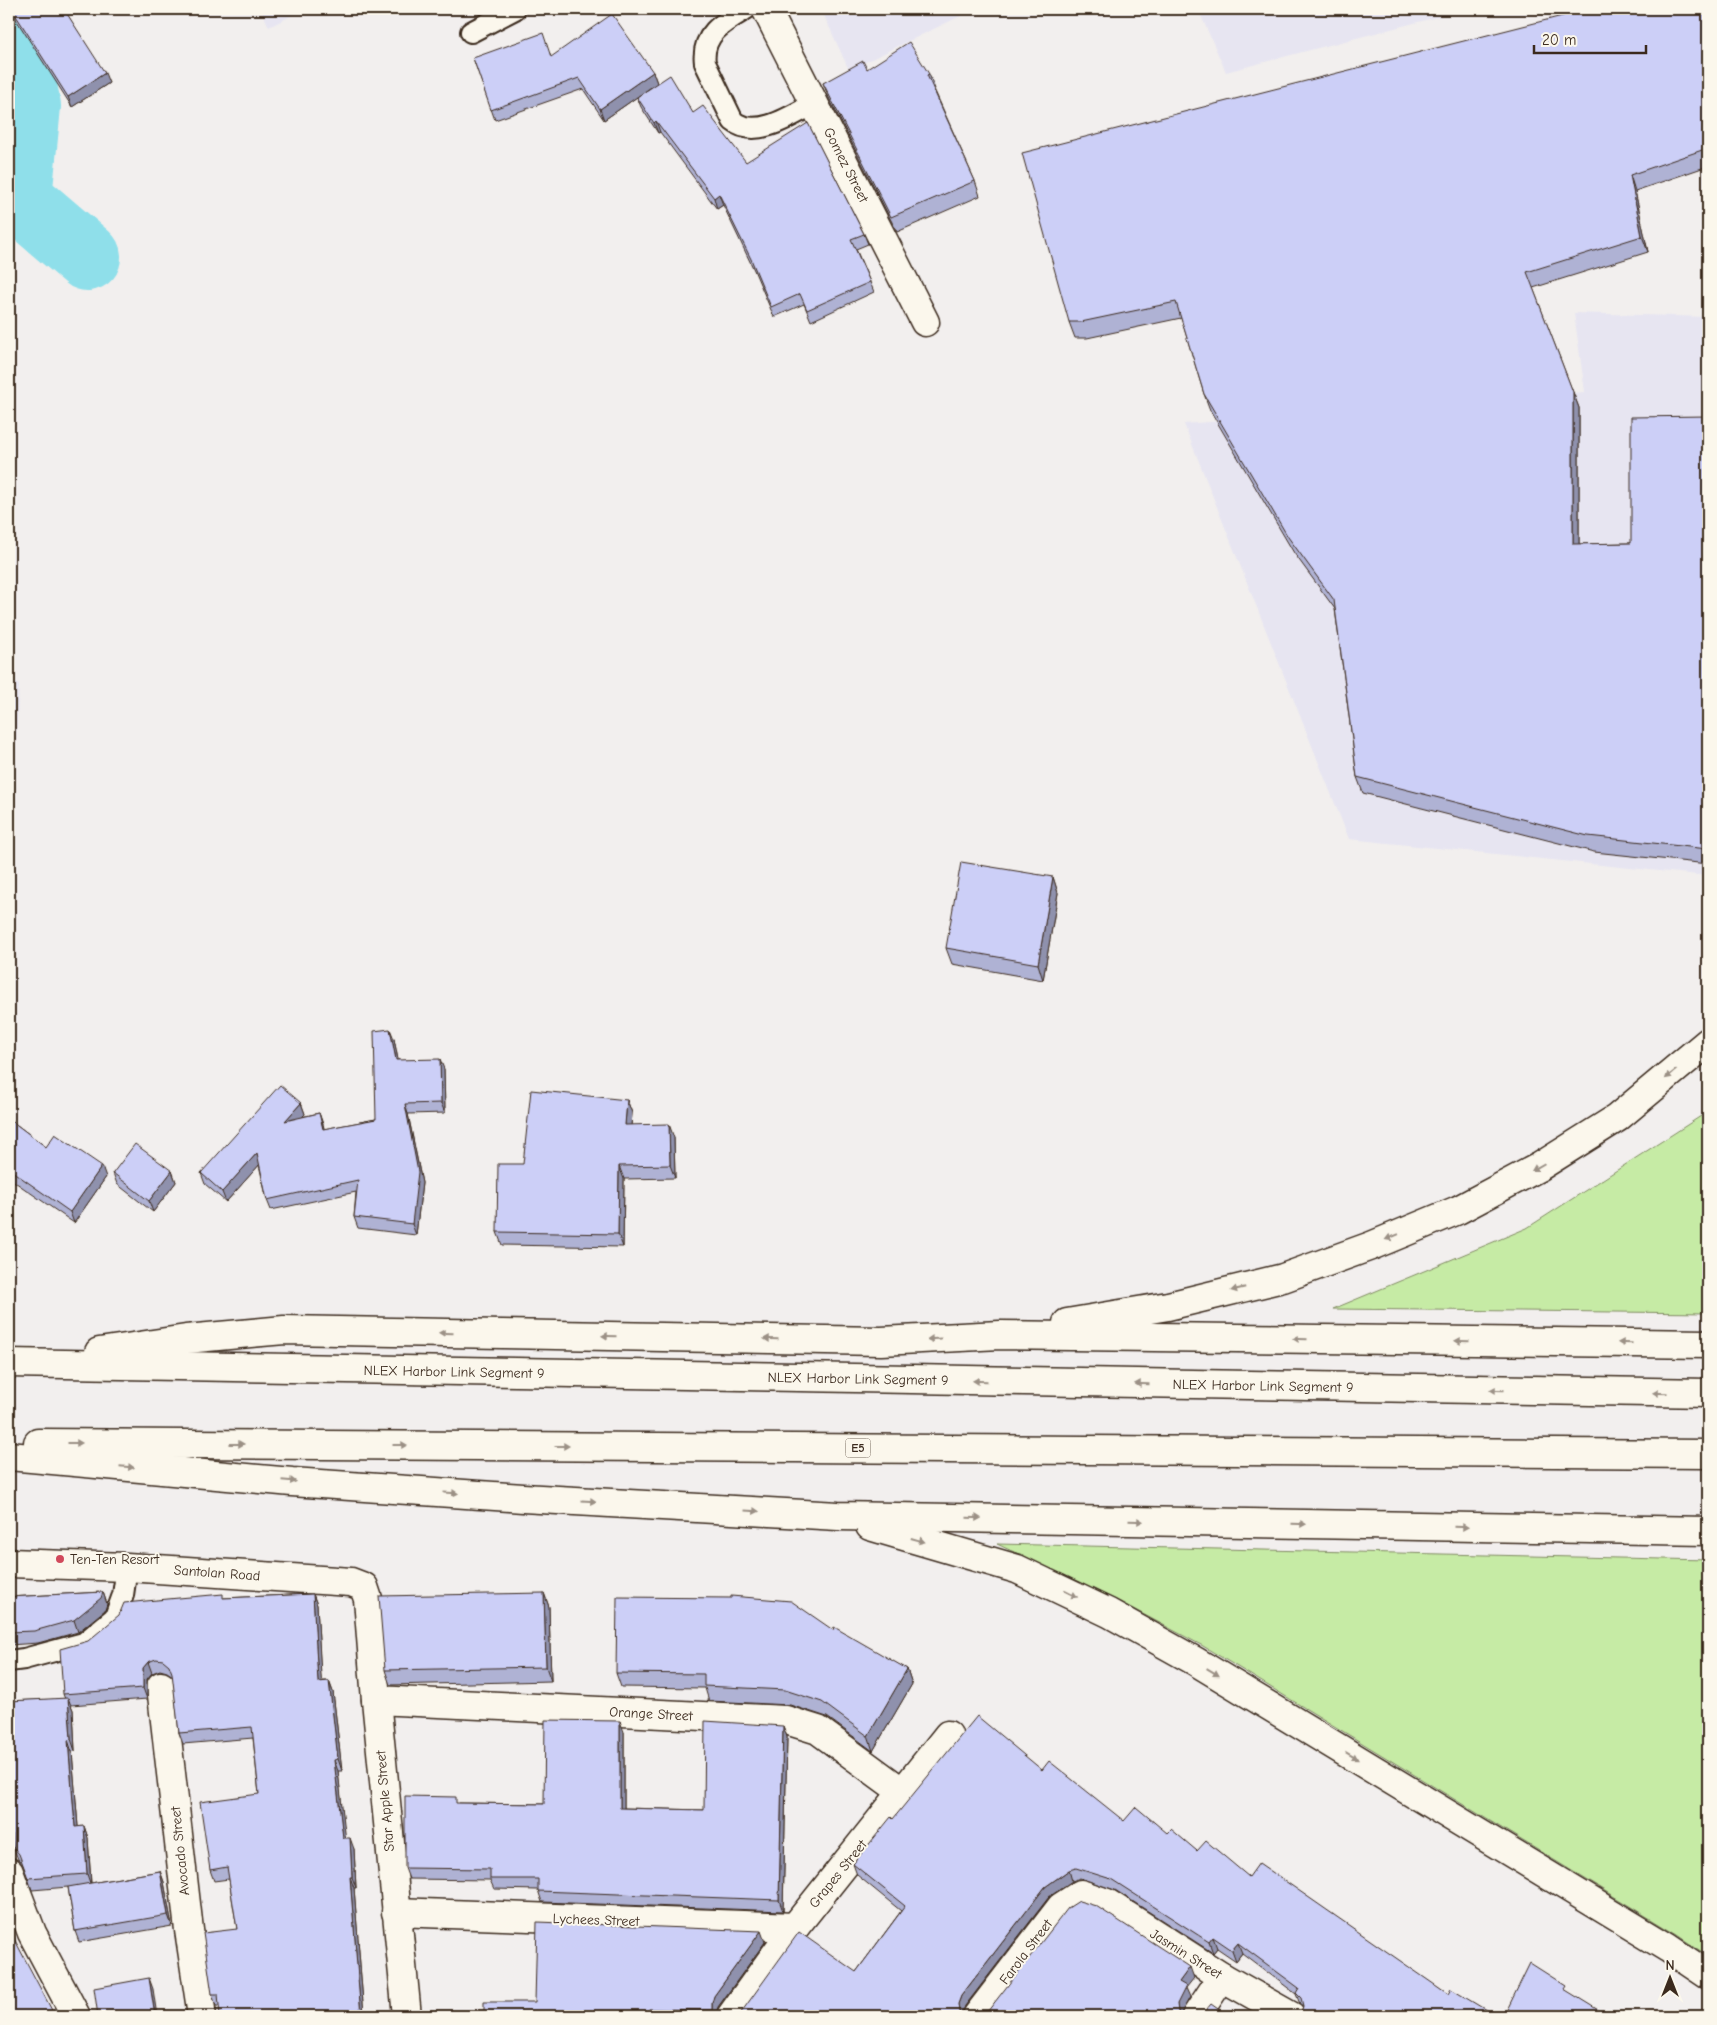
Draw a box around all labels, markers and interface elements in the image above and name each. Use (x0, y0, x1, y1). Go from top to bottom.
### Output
scale bar (1534, 22, 1647, 54)
text: 20 m (1542, 31, 1576, 49)
street label: Gomez Street (820, 125, 873, 206)
one-way arrow (1665, 1068, 1678, 1079)
one-way arrow (1532, 1163, 1545, 1172)
one-way arrow (1385, 1234, 1399, 1242)
one-way arrow (1231, 1285, 1246, 1293)
one-way arrow (438, 1329, 454, 1337)
one-way arrow (601, 1332, 617, 1340)
one-way arrow (763, 1335, 779, 1343)
one-way arrow (925, 1335, 941, 1343)
one-way arrow (1291, 1335, 1307, 1343)
one-way arrow (1454, 1337, 1470, 1345)
one-way arrow (1616, 1339, 1632, 1347)
street label: NLEX Harbor Link Segment 9 (363, 1362, 545, 1382)
street label: NLEX Harbor Link Segment 9 (767, 1369, 949, 1389)
street label: NLEX Harbor Link Segment 9 (1172, 1376, 1354, 1396)
one-way arrow (971, 1377, 987, 1385)
one-way arrow (1134, 1380, 1150, 1388)
one-way arrow (1489, 1386, 1505, 1394)
one-way arrow (1651, 1388, 1667, 1396)
one-way arrow (67, 1439, 83, 1447)
road number: E5 (846, 1439, 870, 1458)
one-way arrow (230, 1440, 246, 1448)
one-way arrow (392, 1441, 408, 1449)
one-way arrow (555, 1442, 571, 1450)
one-way arrow (119, 1463, 135, 1471)
one-way arrow (281, 1478, 297, 1486)
one-way arrow (443, 1489, 459, 1497)
one-way arrow (582, 1498, 598, 1506)
one-way arrow (744, 1507, 760, 1515)
one-way arrow (966, 1514, 982, 1522)
one-way arrow (1129, 1517, 1145, 1525)
one-way arrow (1291, 1520, 1307, 1528)
one-way arrow (1454, 1523, 1470, 1531)
one-way arrow (911, 1536, 926, 1544)
place label: Ten-Ten Resort (70, 1551, 160, 1568)
marker: Ten-Ten Resort (54, 1553, 66, 1565)
street label: Santolan Road (173, 1561, 261, 1585)
one-way arrow (1063, 1590, 1078, 1599)
one-way arrow (1207, 1667, 1220, 1677)
street label: Orange Street (609, 1703, 694, 1725)
street label: Star Apple Street (372, 1749, 398, 1852)
one-way arrow (1346, 1752, 1359, 1761)
street label: Avocado Street (167, 1805, 193, 1896)
street label: Grapes Street (805, 1836, 871, 1911)
street label: Lychees Street (552, 1910, 641, 1930)
street label: Farola Street (996, 1915, 1057, 1988)
street label: Jasmin Street (1147, 1925, 1226, 1983)
north arrow (1644, 1952, 1694, 2002)
text: N (1665, 1957, 1675, 1974)

